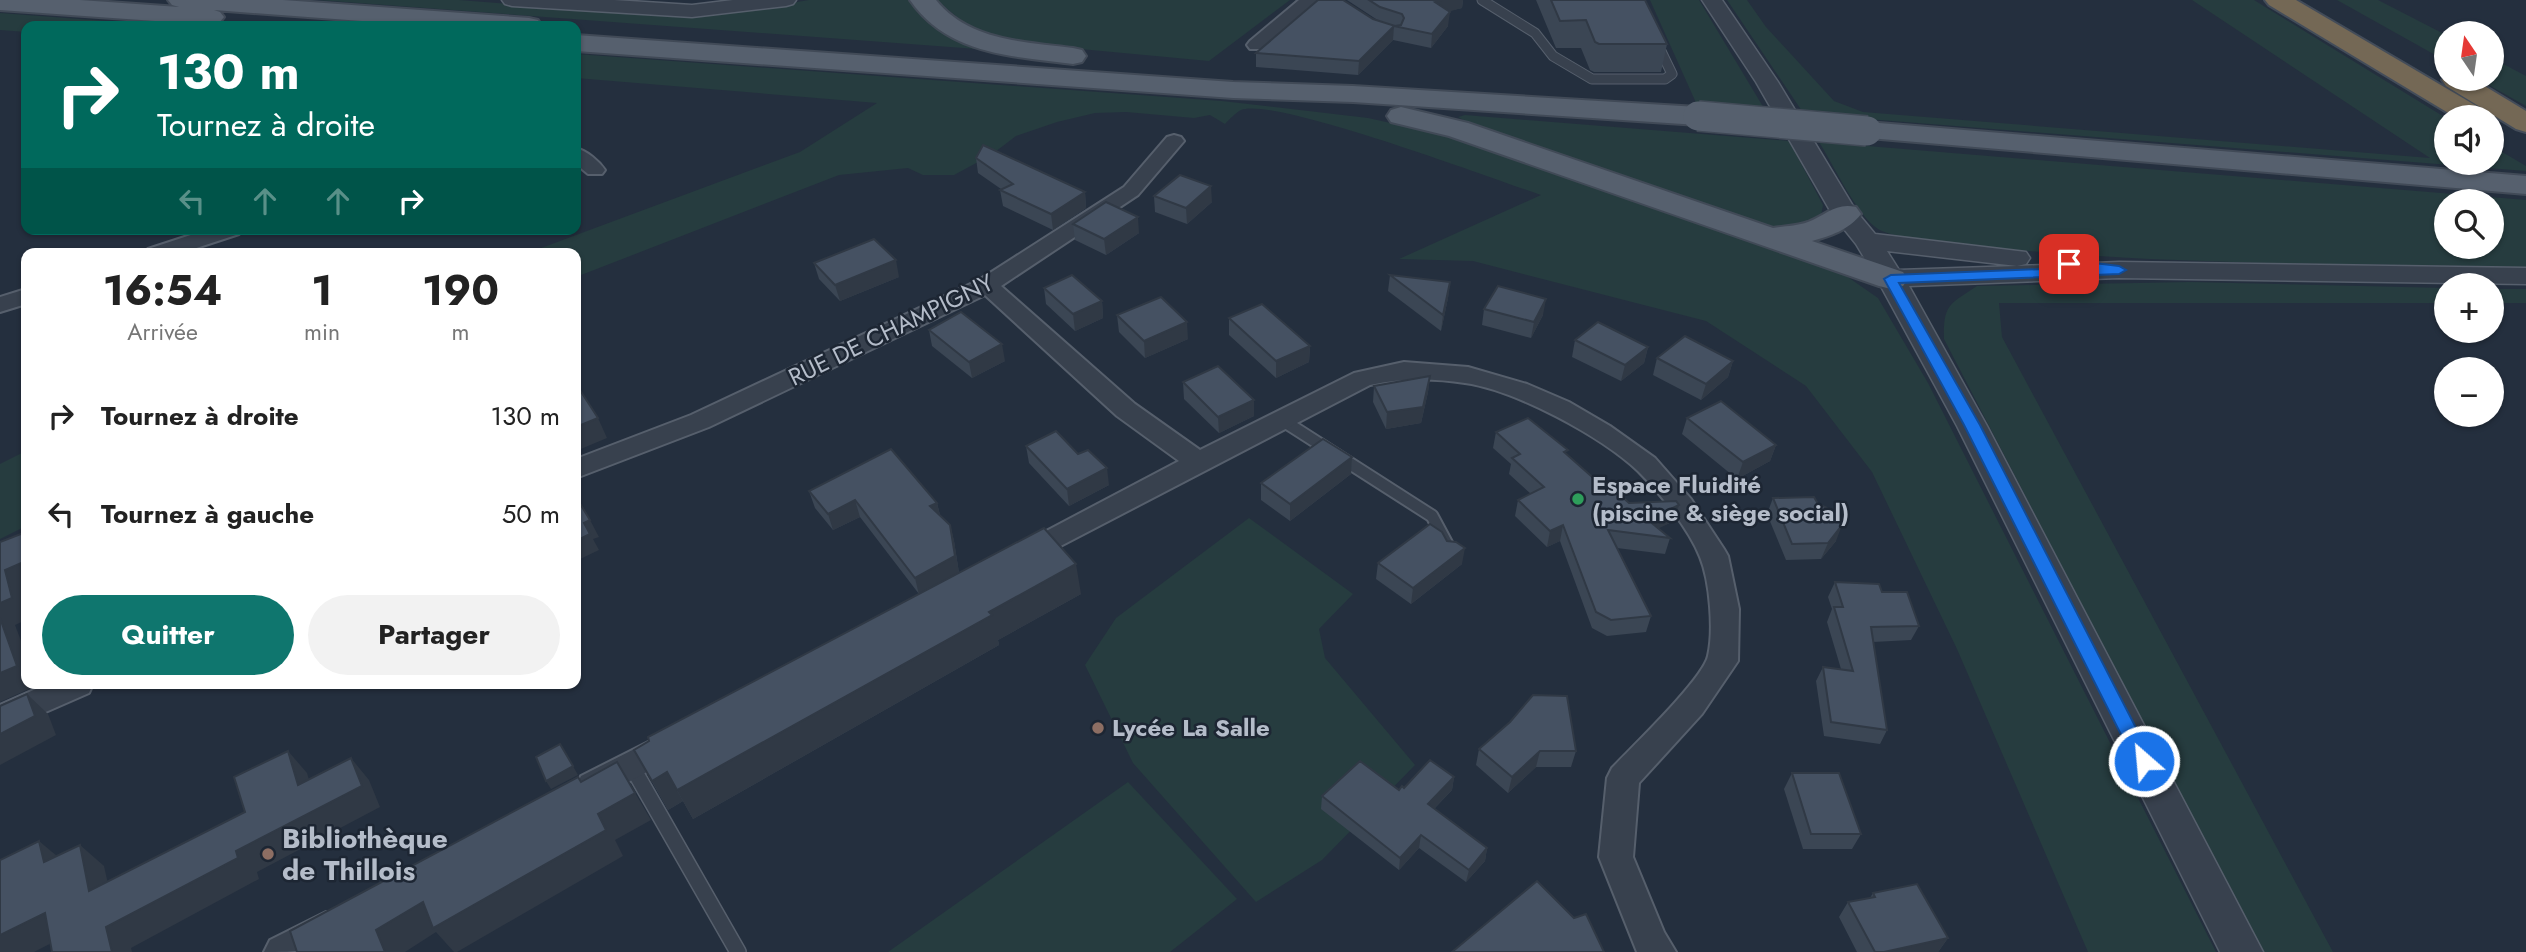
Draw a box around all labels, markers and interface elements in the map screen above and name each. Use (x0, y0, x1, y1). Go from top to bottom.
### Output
north arrow (2434, 21, 2504, 91)
map controls (2434, 21, 2504, 427)
text: 130 m (157, 37, 300, 107)
icon: right (42, 49, 133, 140)
text: Tournez à droite (157, 102, 375, 148)
button: sound (2434, 105, 2504, 175)
icon: left (173, 182, 211, 220)
icon: ahead (246, 182, 284, 220)
icon: ahead (319, 182, 357, 220)
icon: right (392, 182, 430, 220)
button: search (2434, 189, 2504, 259)
pin (2039, 234, 2099, 294)
icon: arrive (2050, 245, 2088, 283)
text: 16:54 (103, 260, 222, 321)
text: 1 (311, 260, 333, 321)
text: 190 (422, 260, 499, 321)
street label: RUE DE CHAMPIGNY (782, 264, 1000, 394)
button: + (2434, 273, 2504, 343)
text: Arrivée (127, 315, 198, 349)
text: min (304, 315, 340, 349)
text: m (452, 315, 470, 349)
button: − (2434, 357, 2504, 427)
icon: right (42, 397, 80, 435)
text: Tournez à droite (101, 397, 299, 435)
text: 130 m (490, 397, 560, 435)
place label: Espace Fluidité (piscine & siège social) (1592, 467, 1849, 530)
marker: Espace Fluidité (piscine & siège social) (1570, 491, 1586, 507)
icon: left (42, 495, 80, 533)
text: Tournez à gauche (101, 495, 314, 533)
text: 50 m (502, 495, 560, 533)
button: Quitter (42, 595, 294, 675)
button: Partager (308, 595, 560, 675)
place label: Lycée La Salle (1112, 710, 1270, 745)
marker: Lycée La Salle (1090, 720, 1106, 736)
position arrow (2107, 724, 2181, 798)
place label: Bibliothèque de Thillois (282, 818, 448, 891)
marker: Bibliothèque de Thillois (260, 846, 276, 862)

